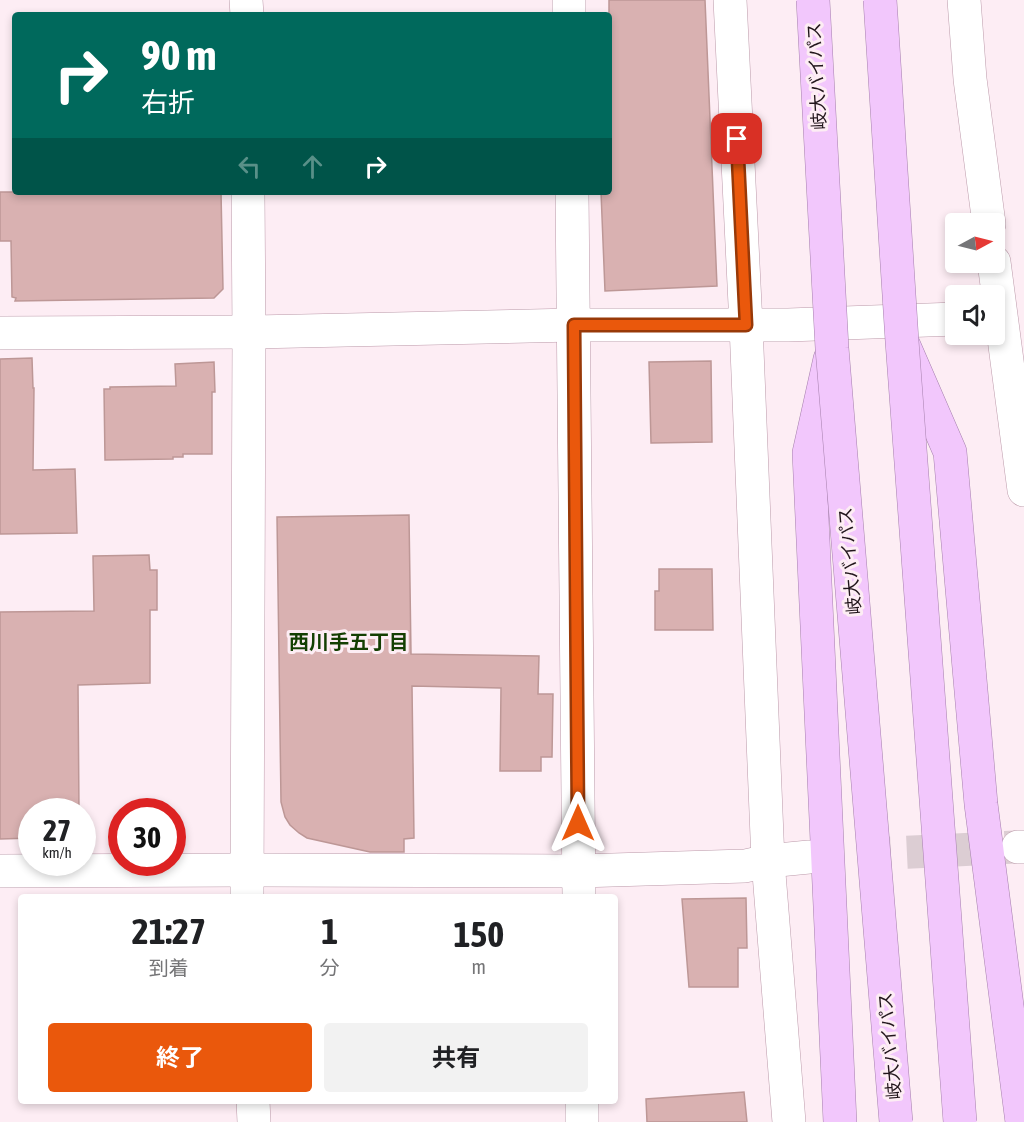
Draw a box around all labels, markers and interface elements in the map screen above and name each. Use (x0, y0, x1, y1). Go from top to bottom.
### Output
street label: 岐大バイパス (803, 22, 830, 130)
text: 90 m (141, 31, 216, 79)
icon: right (42, 36, 120, 114)
text: 右折 (141, 87, 195, 118)
pin (711, 113, 762, 164)
icon: arrive (720, 122, 753, 155)
icon: left (233, 150, 266, 183)
icon: ahead (296, 150, 329, 183)
icon: right (359, 150, 392, 183)
north arrow (945, 213, 1005, 273)
map controls (945, 213, 1005, 345)
button: sound (945, 285, 1005, 345)
street label: 岐大バイパス (834, 507, 865, 616)
district label: 西川手五丁目 (289, 630, 409, 653)
position arrow (546, 791, 610, 855)
speed limit sign: 30 (108, 798, 186, 876)
text: 27 (43, 813, 71, 847)
text: km/h (42, 844, 72, 861)
text: 21:27 (132, 910, 206, 952)
text: 1 (321, 910, 338, 952)
text: 150 (453, 913, 504, 955)
text: m (472, 955, 486, 978)
text: 到着 (149, 956, 189, 979)
text: 分 (320, 956, 340, 979)
street label: 岐大バイパス (874, 992, 905, 1101)
button: 終了 (48, 1023, 312, 1092)
button: 共有 (324, 1023, 588, 1092)

